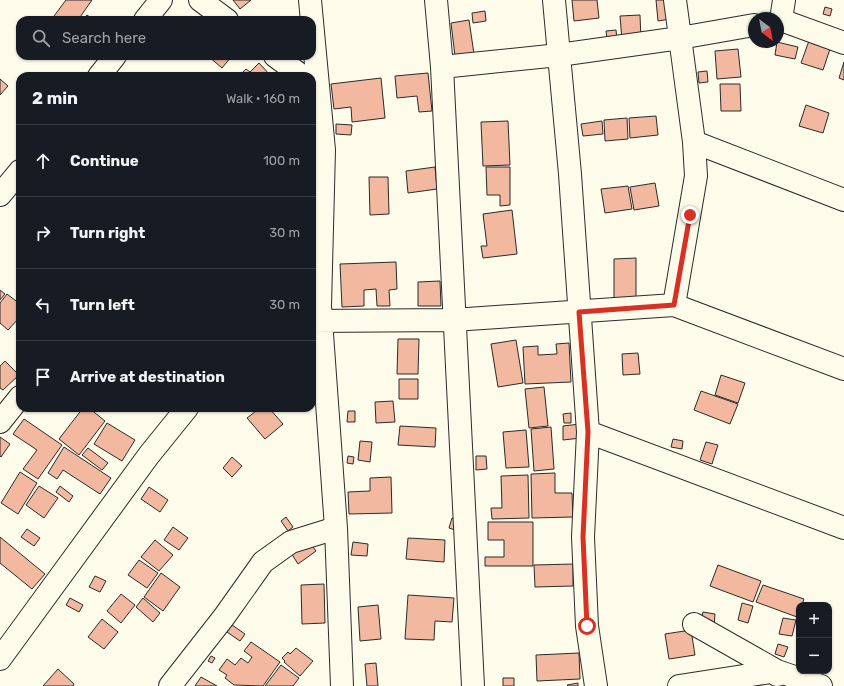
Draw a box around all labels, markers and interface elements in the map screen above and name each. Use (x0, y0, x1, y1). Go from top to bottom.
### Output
north arrow (748, 12, 784, 48)
search box (16, 16, 316, 60)
icon: search (30, 27, 52, 49)
text: Search here (62, 29, 146, 47)
text: 2 min (32, 88, 78, 108)
text: Walk · 160 m (226, 91, 300, 106)
icon: ahead (32, 150, 54, 172)
text: Continue (70, 152, 139, 170)
text: 100 m (263, 153, 300, 168)
route end (681, 206, 699, 224)
icon: right (32, 222, 54, 244)
text: Turn right (70, 224, 145, 242)
text: 30 m (269, 225, 300, 240)
icon: left (32, 294, 54, 316)
text: Turn left (70, 296, 135, 314)
text: 30 m (269, 297, 300, 312)
icon: arrive (32, 366, 54, 388)
text: Arrive at destination (70, 368, 225, 386)
map controls (796, 602, 832, 674)
button: + (796, 602, 832, 638)
route start (578, 617, 596, 635)
button: − (796, 638, 832, 674)

